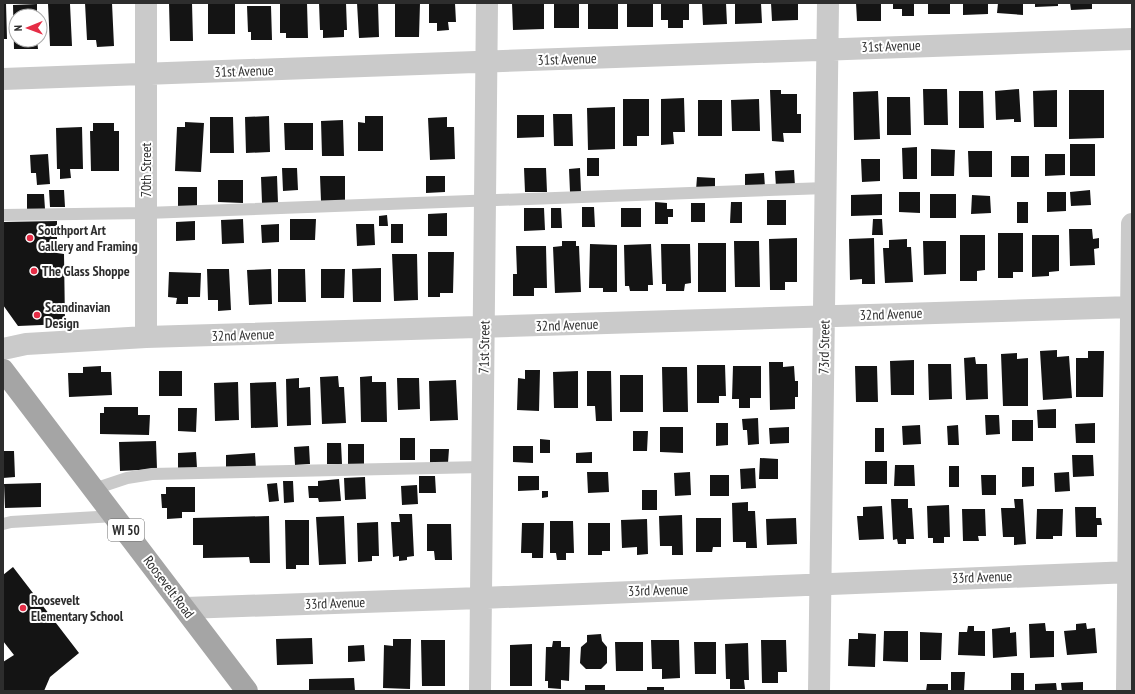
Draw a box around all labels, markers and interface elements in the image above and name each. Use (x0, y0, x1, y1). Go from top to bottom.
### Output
north arrow (8, 8, 48, 48)
text: N (11, 25, 25, 31)
street label: 31st Avenue (861, 36, 921, 56)
street label: 31st Avenue (537, 49, 597, 69)
street label: 31st Avenue (214, 61, 274, 81)
street label: 70th Street (137, 143, 155, 197)
place label: Southport Art Gallery and Framing (38, 221, 138, 255)
marker: Southport Art Gallery and Framing (25, 233, 35, 243)
place label: The Glass Shoppe (42, 262, 130, 280)
marker: The Glass Shoppe (29, 266, 39, 276)
place label: Scandinavian Design (45, 298, 110, 332)
street label: 32nd Avenue (859, 304, 923, 324)
marker: Scandinavian Design (32, 310, 42, 320)
street label: 32nd Avenue (535, 315, 599, 335)
street label: 73rd Street (815, 319, 833, 374)
street label: 71st Street (475, 320, 493, 374)
street label: 32nd Avenue (211, 325, 275, 345)
road number: WI 50 (108, 519, 144, 541)
street label: Roosevelt Road (140, 552, 198, 622)
street label: 33rd Avenue (951, 567, 1013, 587)
street label: 33rd Avenue (627, 580, 689, 600)
place label: Roosevelt Elementary School (31, 591, 124, 625)
street label: 33rd Avenue (304, 593, 366, 613)
marker: Roosevelt Elementary School (18, 603, 28, 613)

